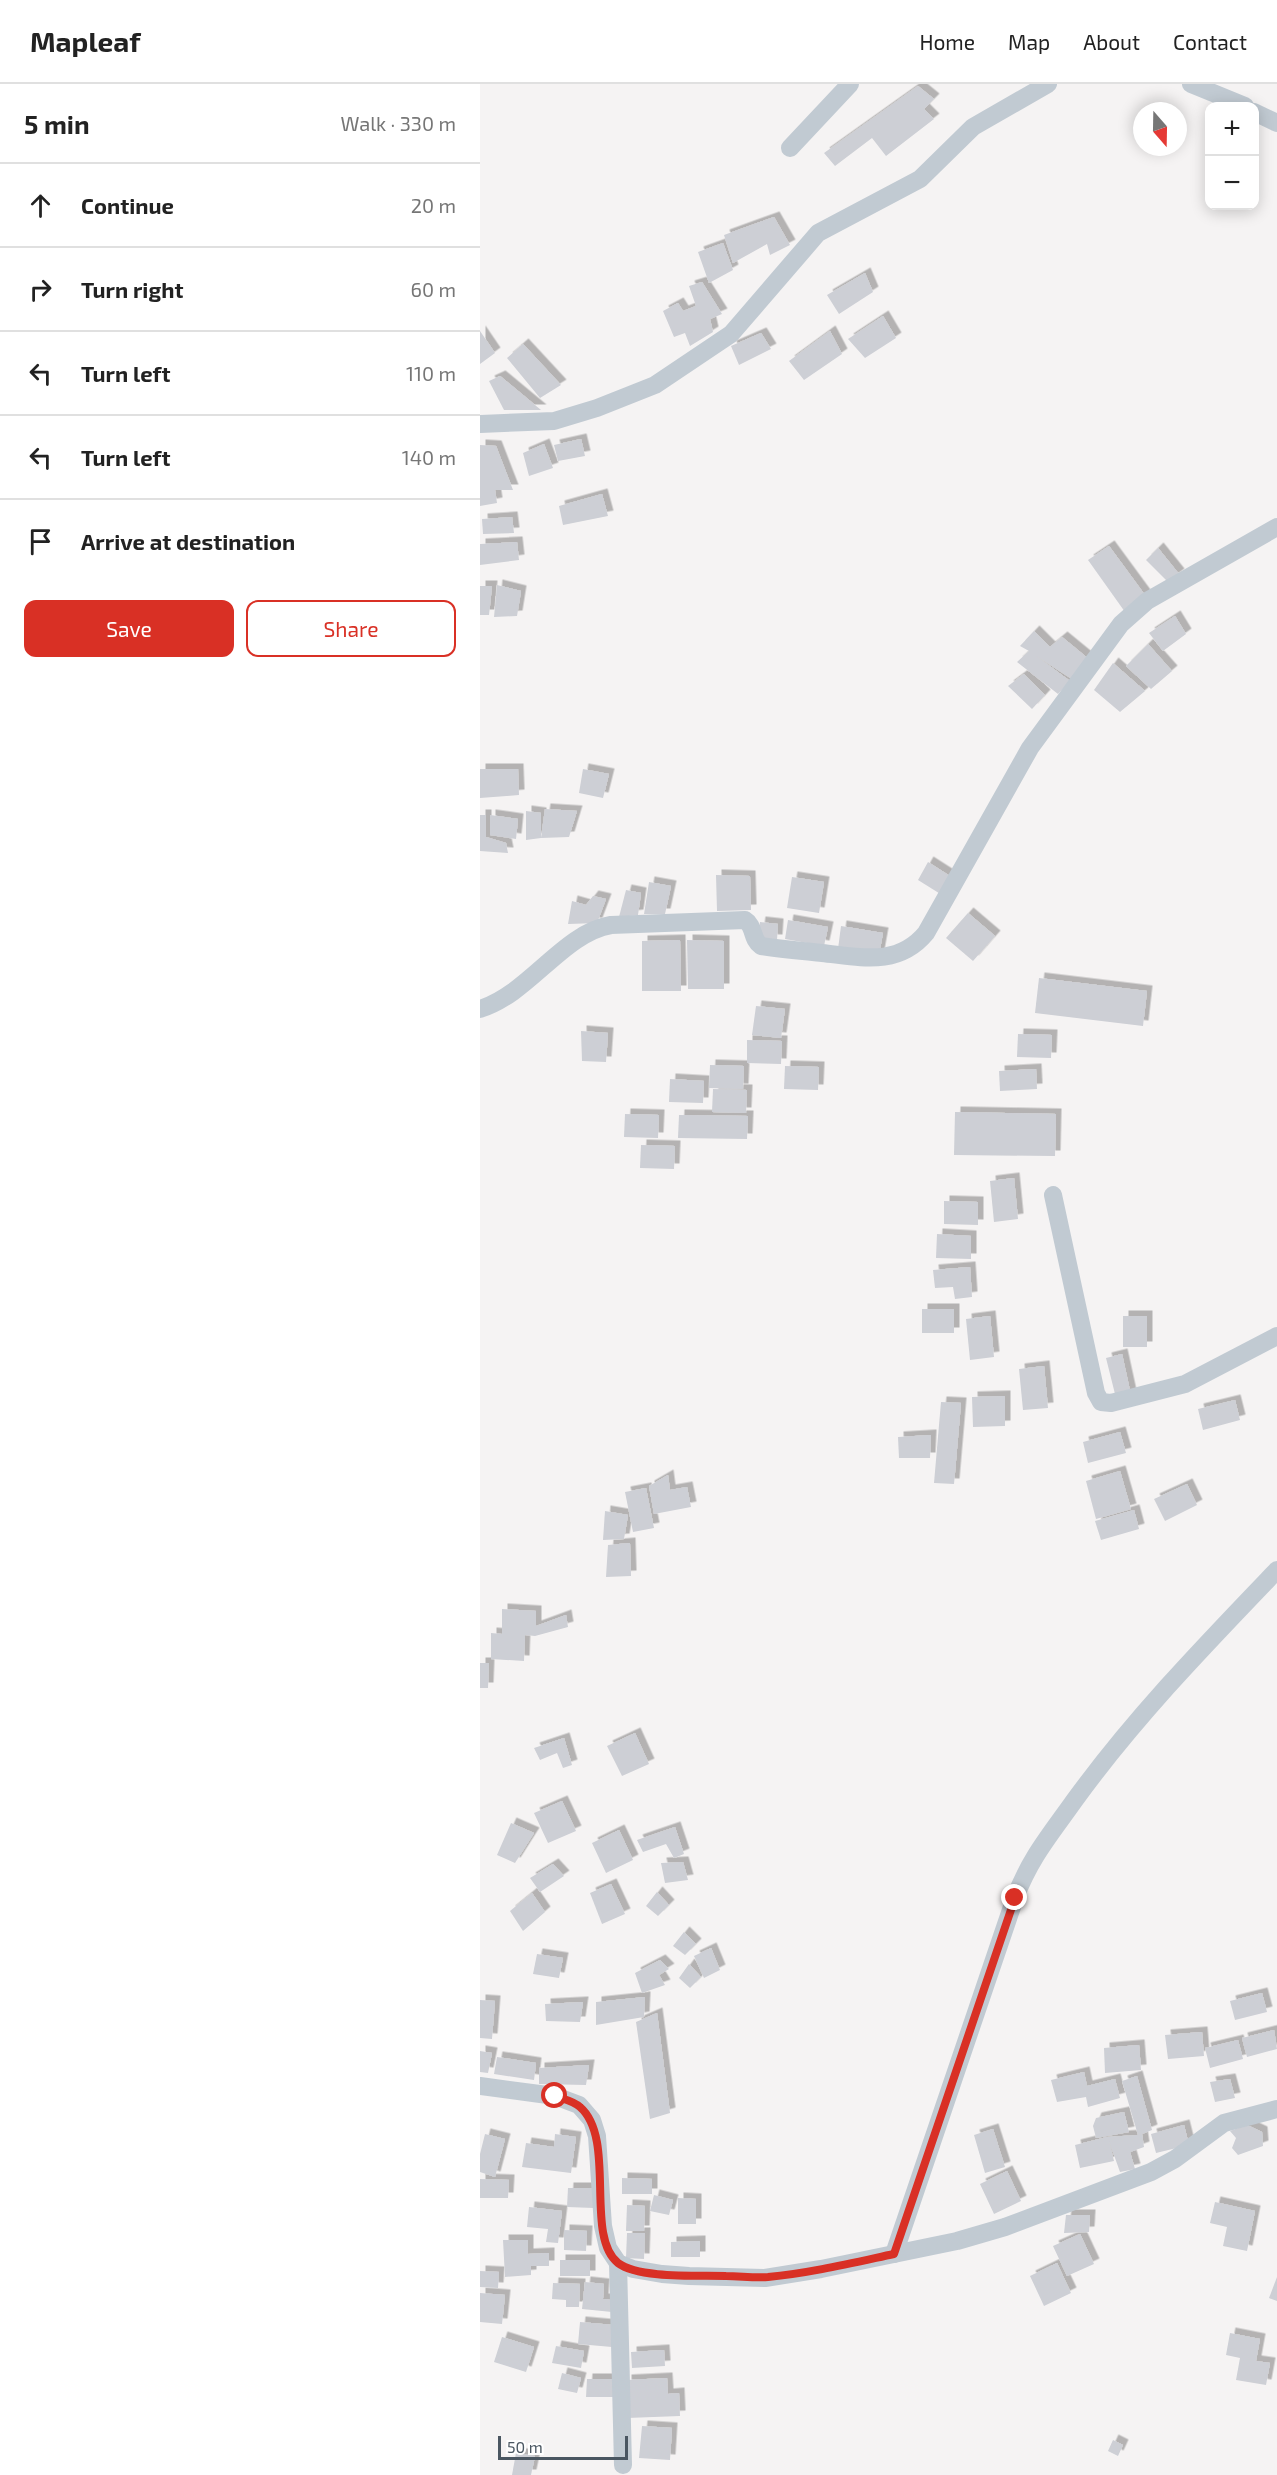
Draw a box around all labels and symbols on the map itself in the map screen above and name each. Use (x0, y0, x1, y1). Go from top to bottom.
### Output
north arrow (1133, 102, 1187, 156)
route end (1001, 1884, 1027, 1910)
route start (541, 2082, 567, 2108)
scale bar (498, 2433, 628, 2460)

